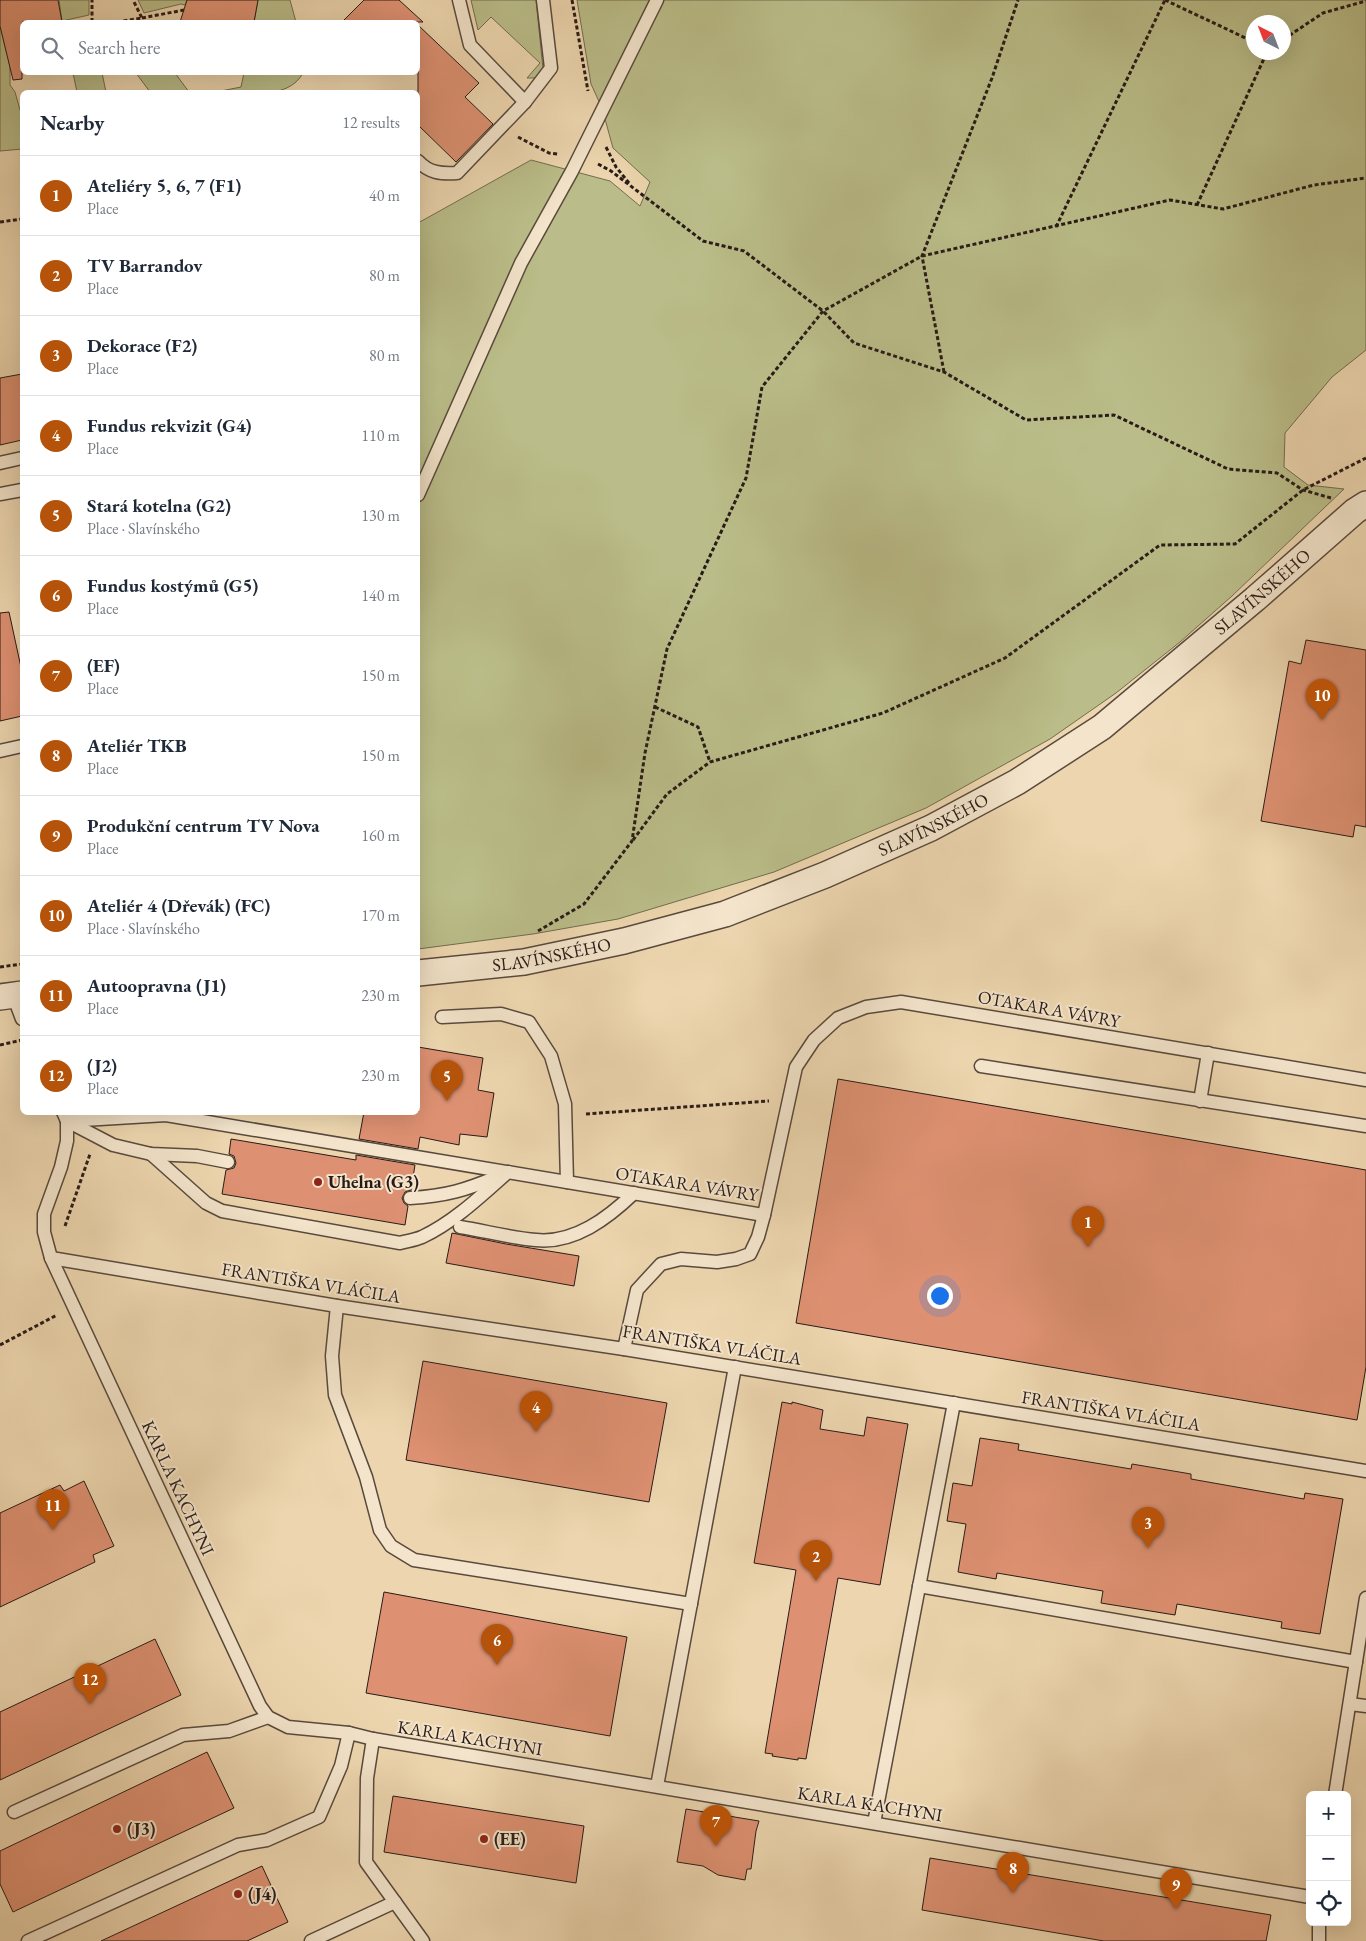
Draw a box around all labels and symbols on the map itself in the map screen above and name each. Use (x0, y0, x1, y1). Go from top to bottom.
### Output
north arrow (1246, 15, 1291, 60)
street label: SLAVÍNSKÉHO (1209, 543, 1315, 640)
pin: 10 (1306, 679, 1338, 720)
street label: SLAVÍNSKÉHO (874, 787, 992, 861)
street label: SLAVÍNSKÉHO (491, 932, 613, 976)
street label: OTAKARA VÁVRY (976, 985, 1124, 1033)
pin: 5 (431, 1060, 463, 1101)
street label: OTAKARA VÁVRY (614, 1161, 762, 1206)
place label: Uhelna (G3) (328, 1170, 419, 1193)
marker: Uhelna (G3) (312, 1176, 324, 1188)
pin: 1 (1072, 1206, 1104, 1247)
street label: FRANTIŠKA VLÁČILA (220, 1257, 403, 1308)
your location (927, 1283, 953, 1309)
street label: FRANTIŠKA VLÁČILA (621, 1319, 804, 1370)
street label: FRANTIŠKA VLÁČILA (1020, 1385, 1203, 1436)
pin: 4 (520, 1391, 552, 1432)
street label: KARLA KACHYNI (137, 1417, 220, 1559)
pin: 11 (37, 1489, 69, 1530)
pin: 3 (1132, 1507, 1164, 1548)
pin: 2 (800, 1540, 832, 1581)
pin: 6 (481, 1624, 513, 1665)
pin: 12 (74, 1663, 106, 1704)
street label: KARLA KACHYNI (396, 1715, 544, 1760)
street label: KARLA KACHYNI (796, 1781, 944, 1826)
pin: 7 (700, 1805, 732, 1846)
place label: (J3) (127, 1817, 155, 1840)
marker: (J3) (111, 1823, 123, 1835)
place label: (EE) (494, 1827, 526, 1850)
marker: (EE) (478, 1833, 490, 1845)
pin: 8 (997, 1852, 1029, 1893)
pin: 9 (1160, 1868, 1192, 1909)
place label: (J4) (248, 1882, 276, 1905)
marker: (J4) (232, 1888, 244, 1900)

